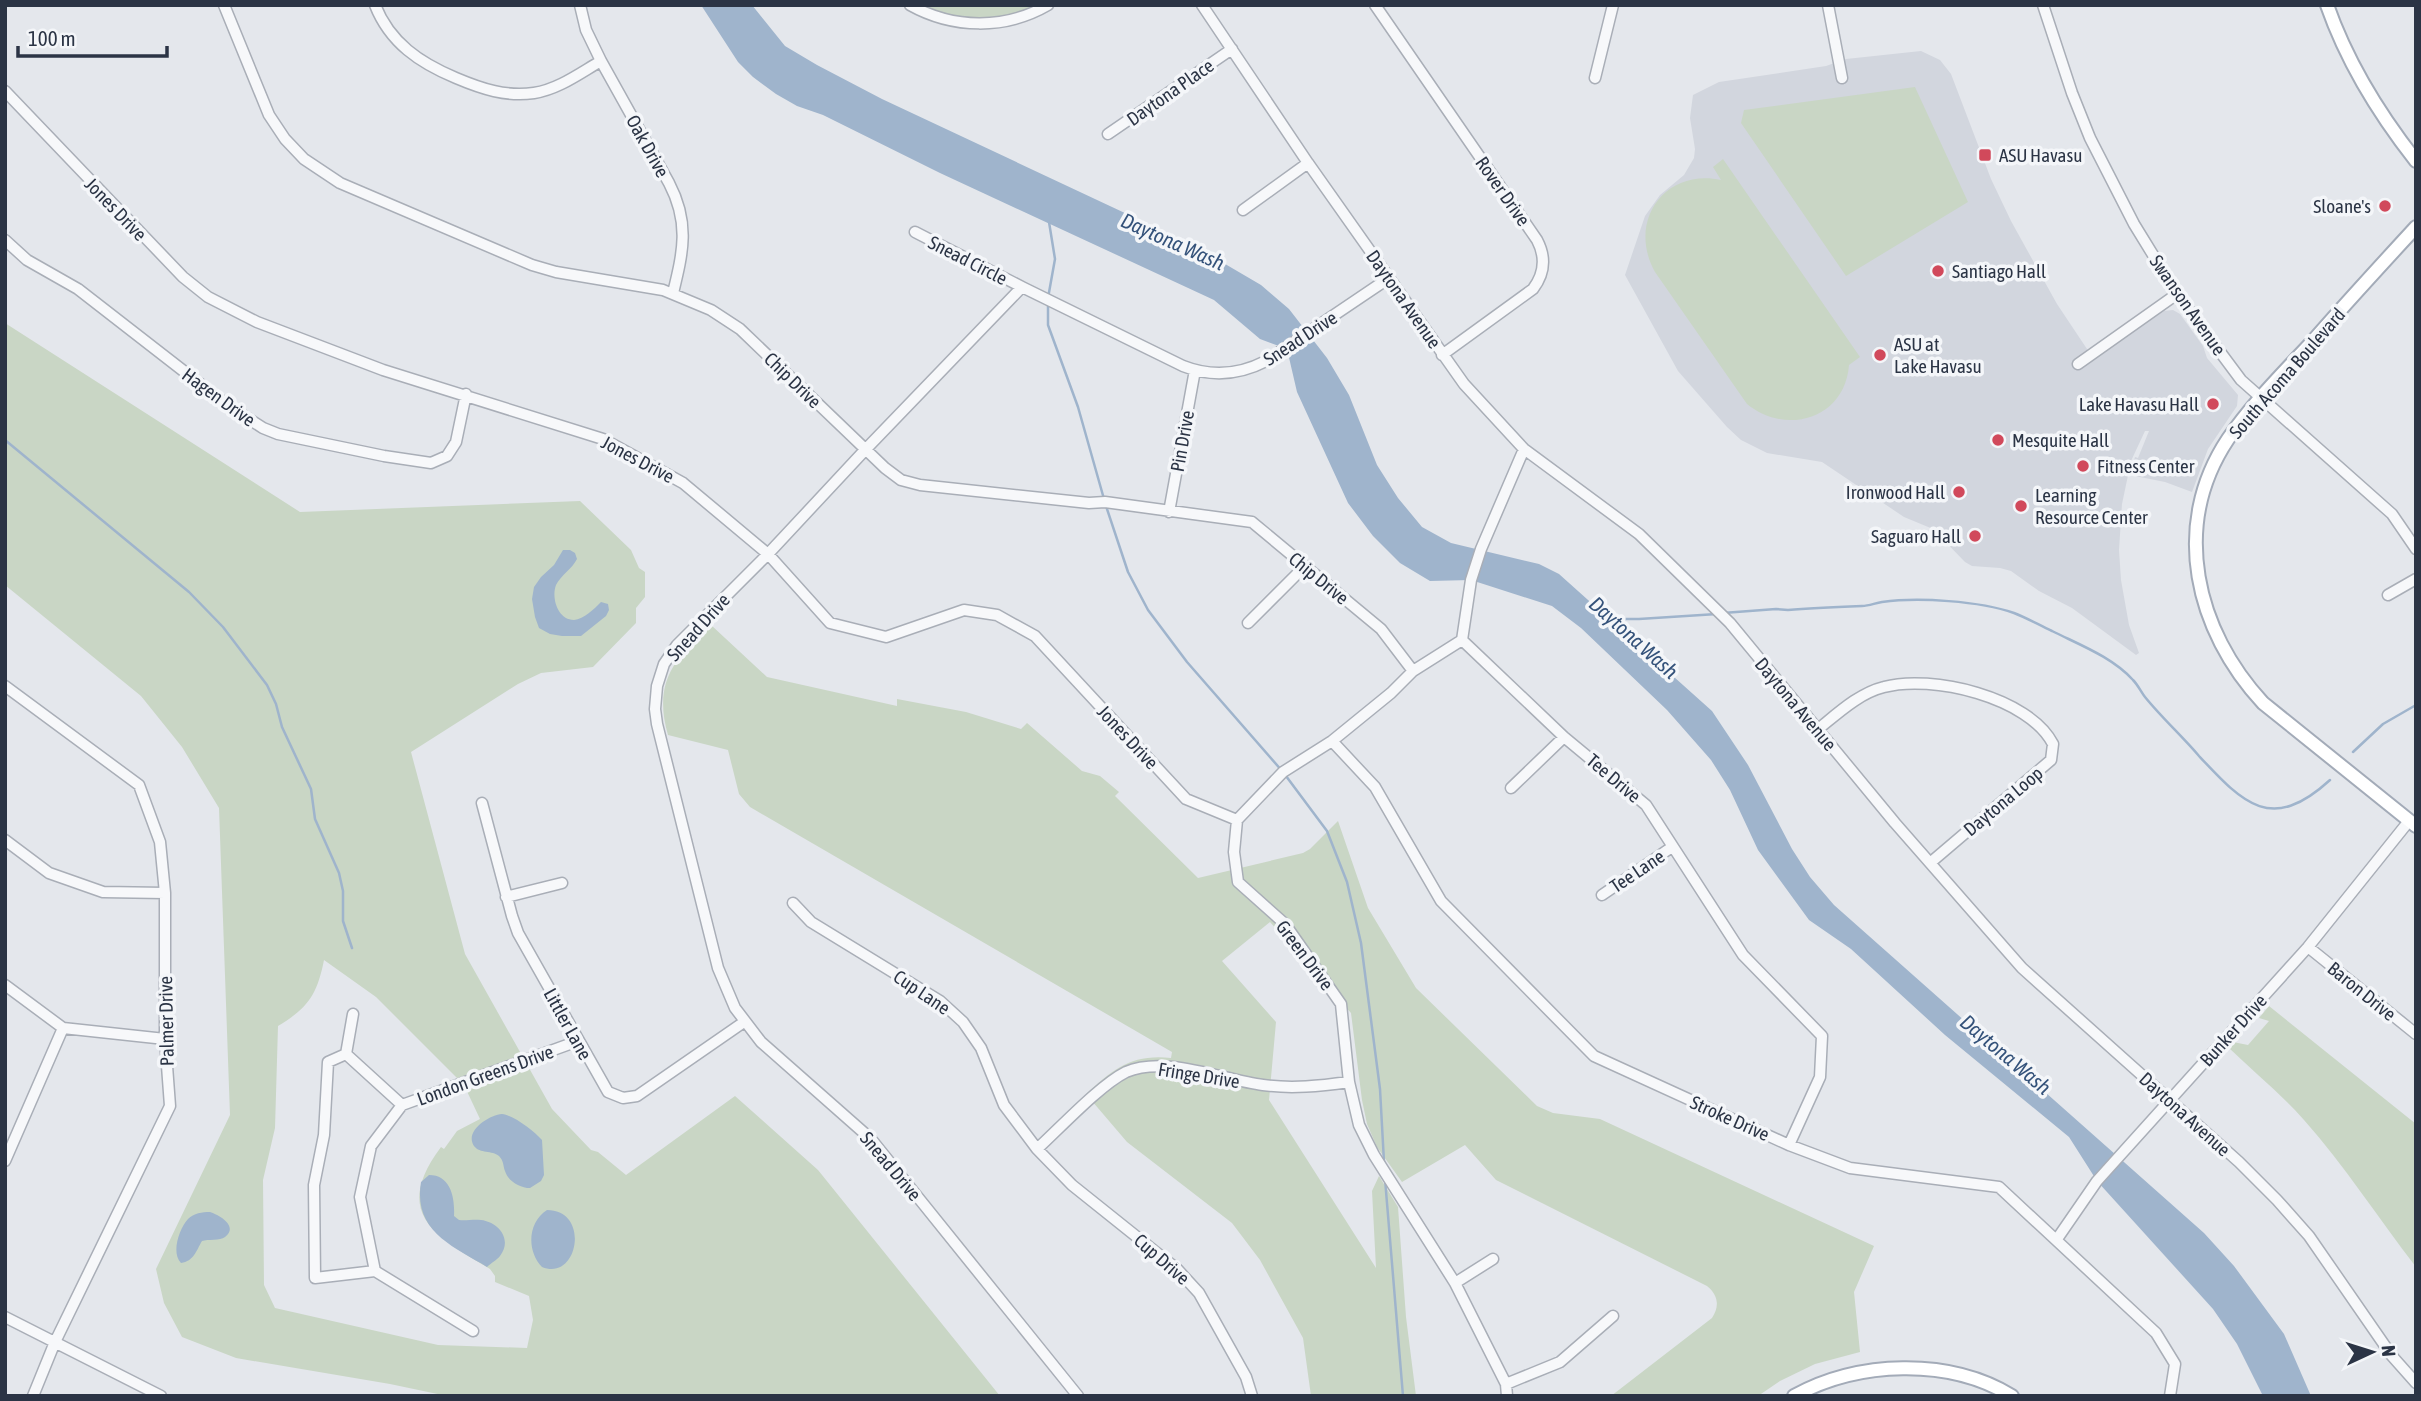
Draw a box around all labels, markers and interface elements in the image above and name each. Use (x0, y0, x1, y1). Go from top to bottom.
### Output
scale bar (18, 14, 166, 58)
text: 100 m (28, 26, 76, 50)
street label: Daytona Place (1122, 54, 1218, 130)
street label: Oak Drive (622, 111, 674, 181)
place label: ASU Havasu (1999, 144, 2082, 166)
marker: ASU Havasu (1977, 147, 1993, 163)
street label: Rover Drive (1471, 152, 1535, 230)
street label: Jones Drive (81, 173, 151, 245)
place label: Sloane's (2313, 195, 2371, 217)
marker: Sloane's (2377, 198, 2393, 214)
water label: Daytona Wash (1118, 208, 1228, 274)
street label: Snead Circle (925, 231, 1011, 289)
street label: Daytona Avenue (1362, 246, 1446, 352)
street label: Swanson Avenue (2145, 251, 2231, 359)
place label: Santiago Hall (1952, 260, 2046, 282)
marker: Santiago Hall (1930, 263, 1946, 279)
street label: South Acoma Boulevard (2224, 303, 2350, 443)
street label: Snead Drive (1259, 306, 1341, 370)
place label: ASU at Lake Havasu (1894, 333, 1982, 377)
marker: ASU at Lake Havasu (1872, 347, 1888, 363)
street label: Chip Drive (760, 348, 826, 412)
street label: Hagen Drive (178, 363, 260, 431)
place label: Lake Havasu Hall (2079, 393, 2199, 415)
marker: Lake Havasu Hall (2205, 396, 2221, 412)
street label: Pin Drive (1166, 409, 1198, 473)
place label: Mesquite Hall (2012, 429, 2109, 451)
street label: Jones Drive (598, 431, 678, 487)
marker: Mesquite Hall (1990, 432, 2006, 448)
place label: Fitness Center (2097, 455, 2195, 477)
marker: Fitness Center (2075, 458, 2091, 474)
place label: Ironwood Hall (1846, 481, 1945, 503)
marker: Ironwood Hall (1951, 484, 1967, 500)
place label: Learning Resource Center (2035, 484, 2148, 528)
marker: Learning Resource Center (2013, 498, 2029, 514)
place label: Saguaro Hall (1871, 525, 1961, 547)
marker: Saguaro Hall (1967, 528, 1983, 544)
street label: Chip Drive (1285, 547, 1353, 609)
street label: Snead Drive (662, 589, 734, 665)
water label: Daytona Wash (1585, 591, 1683, 683)
street label: Daytona Avenue (1751, 653, 1841, 755)
street label: Jones Drive (1093, 701, 1163, 773)
street label: Tee Drive (1582, 749, 1646, 807)
street label: Daytona Loop (1959, 762, 2047, 840)
street label: Tee Lane (1606, 845, 1668, 897)
street label: Green Drive (1272, 916, 1338, 994)
street label: Baron Drive (2324, 957, 2400, 1025)
street label: Cup Lane (890, 965, 954, 1019)
street label: Palmer Drive (154, 976, 178, 1066)
street label: Littler Lane (539, 984, 597, 1064)
street label: Bunker Drive (2195, 990, 2271, 1070)
water label: Daytona Wash (1956, 1009, 2056, 1099)
street label: London Greens Drive (414, 1040, 556, 1110)
street label: Fringe Drive (1157, 1058, 1241, 1092)
street label: Daytona Avenue (2135, 1067, 2235, 1161)
street label: Stroke Drive (1687, 1091, 1773, 1145)
street label: Snead Drive (856, 1127, 926, 1205)
street label: Cup Drive (1130, 1229, 1194, 1289)
north arrow (2337, 1317, 2407, 1387)
text: N (2378, 1344, 2400, 1357)

